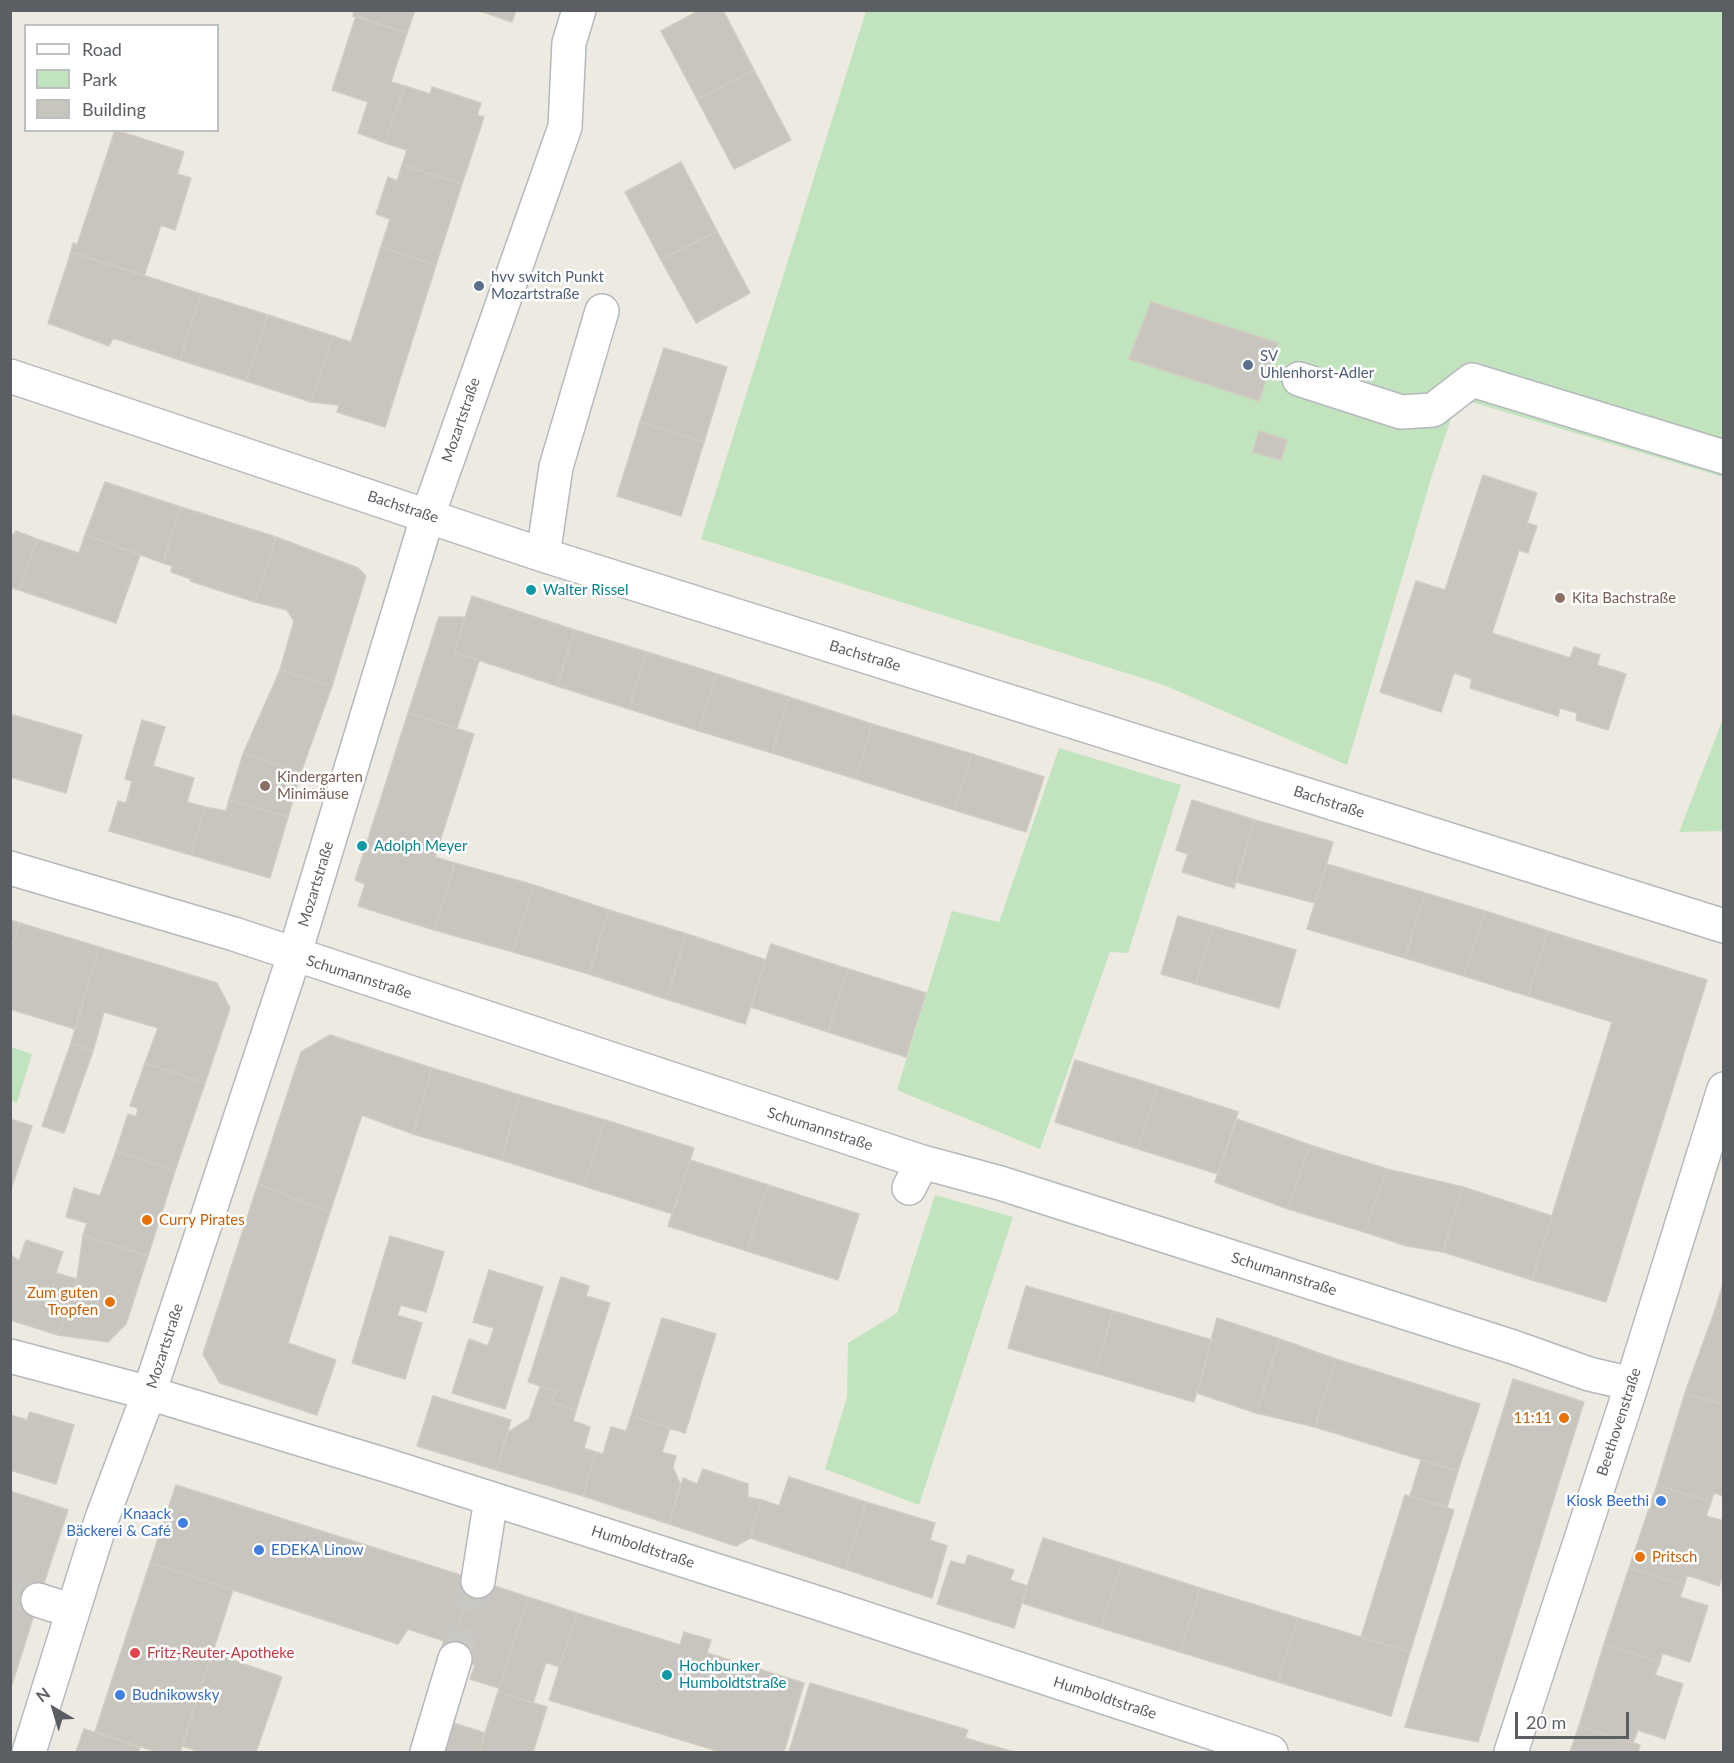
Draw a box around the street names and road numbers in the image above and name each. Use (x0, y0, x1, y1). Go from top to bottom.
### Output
street label: Mozartstraße (438, 375, 484, 465)
street label: Bachstraße (365, 487, 441, 527)
street label: Bachstraße (827, 637, 903, 675)
street label: Bachstraße (1291, 782, 1367, 822)
street label: Mozartstraße (294, 839, 338, 929)
street label: Schumannstraße (304, 951, 414, 1003)
street label: Schumannstraße (765, 1103, 875, 1155)
street label: Schumannstraße (1229, 1248, 1339, 1300)
street label: Mozartstraße (143, 1301, 187, 1391)
street label: Beethovenstraße (1593, 1366, 1645, 1478)
street label: Humboldtstraße (589, 1522, 697, 1572)
street label: Humboldtstraße (1051, 1673, 1159, 1723)

